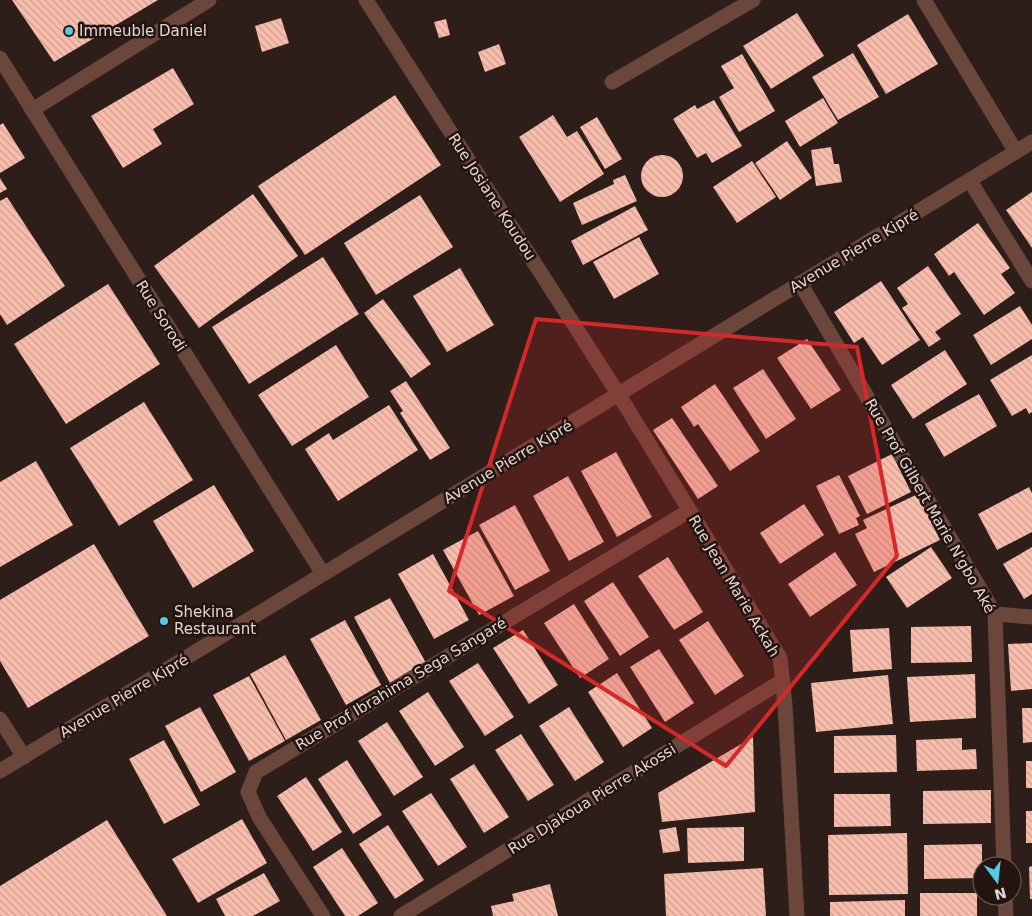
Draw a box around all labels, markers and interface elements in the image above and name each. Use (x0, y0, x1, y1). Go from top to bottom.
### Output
place label: Immeuble Daniel (79, 22, 207, 40)
marker: Immeuble Daniel (63, 25, 75, 37)
street label: Rue Josiane Koudou (444, 130, 540, 264)
street label: Avenue Pierre Kipré (786, 205, 922, 297)
street label: Rue Sorodi (132, 277, 190, 355)
street label: Rue Prof Gilbert Marie N'gbo Aké (861, 395, 999, 617)
street label: Avenue Pierre Kipré (440, 416, 576, 508)
street label: Rue Jean Marie Ackah (685, 512, 783, 660)
place label: Shekina Restaurant (174, 603, 256, 638)
street label: Rue Prof Ibrahima Sega Sangaré (292, 614, 510, 754)
marker: Shekina Restaurant (158, 615, 170, 627)
street label: Avenue Pierre Kipré (56, 650, 192, 742)
street label: Rue Djakoua Pierre Akossi (505, 740, 679, 858)
north arrow (972, 856, 1022, 906)
text: N (993, 884, 1008, 903)

